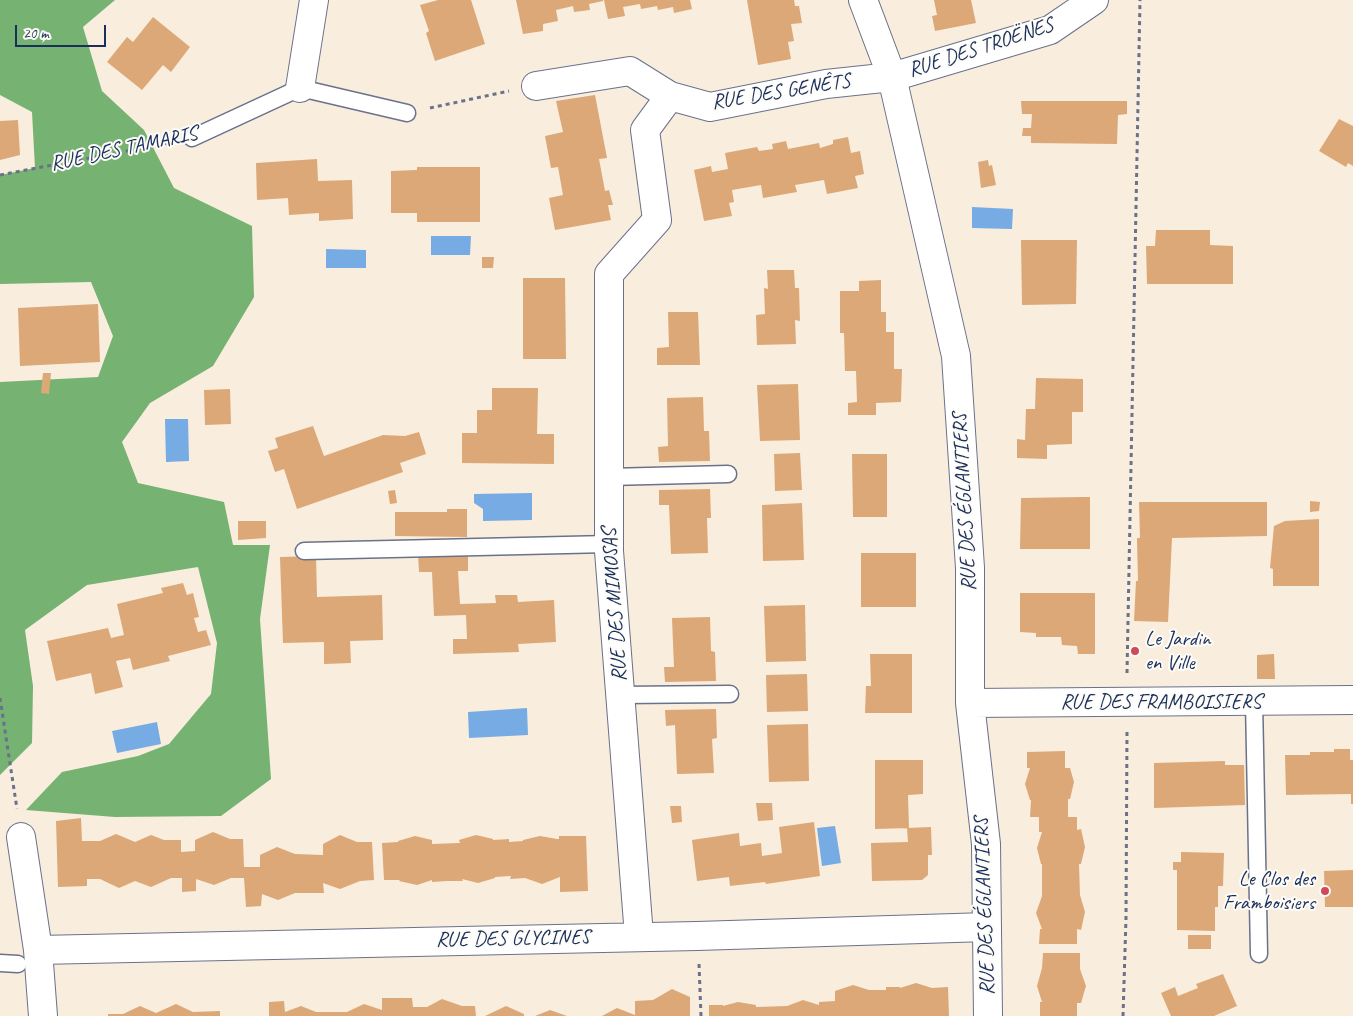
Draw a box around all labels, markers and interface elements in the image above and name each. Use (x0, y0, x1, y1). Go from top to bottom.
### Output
street label: RUE DES TROËNES (905, 13, 1057, 83)
scale bar (18, 15, 109, 47)
text: 20 m (23, 24, 49, 43)
street label: RUE DES GENÊTS (710, 69, 852, 115)
street label: RUE DES TAMARIS (48, 121, 200, 177)
street label: RUE DES ÉGLANTIERS (948, 412, 982, 592)
street label: RUE DES MIMOSAS (597, 527, 633, 683)
place label: Le Jardin en Ville (1145, 626, 1210, 676)
marker: Le Jardin en Ville (1129, 645, 1141, 657)
street label: RUE DES FRAMBOISIERS (1060, 689, 1262, 715)
street label: RUE DES ÉGLANTIERS (969, 816, 1001, 996)
place label: Le Clos des Framboisiers (1223, 866, 1315, 916)
marker: Le Clos des Framboisiers (1319, 885, 1331, 897)
street label: RUE DES GLYCINES (436, 925, 590, 953)

